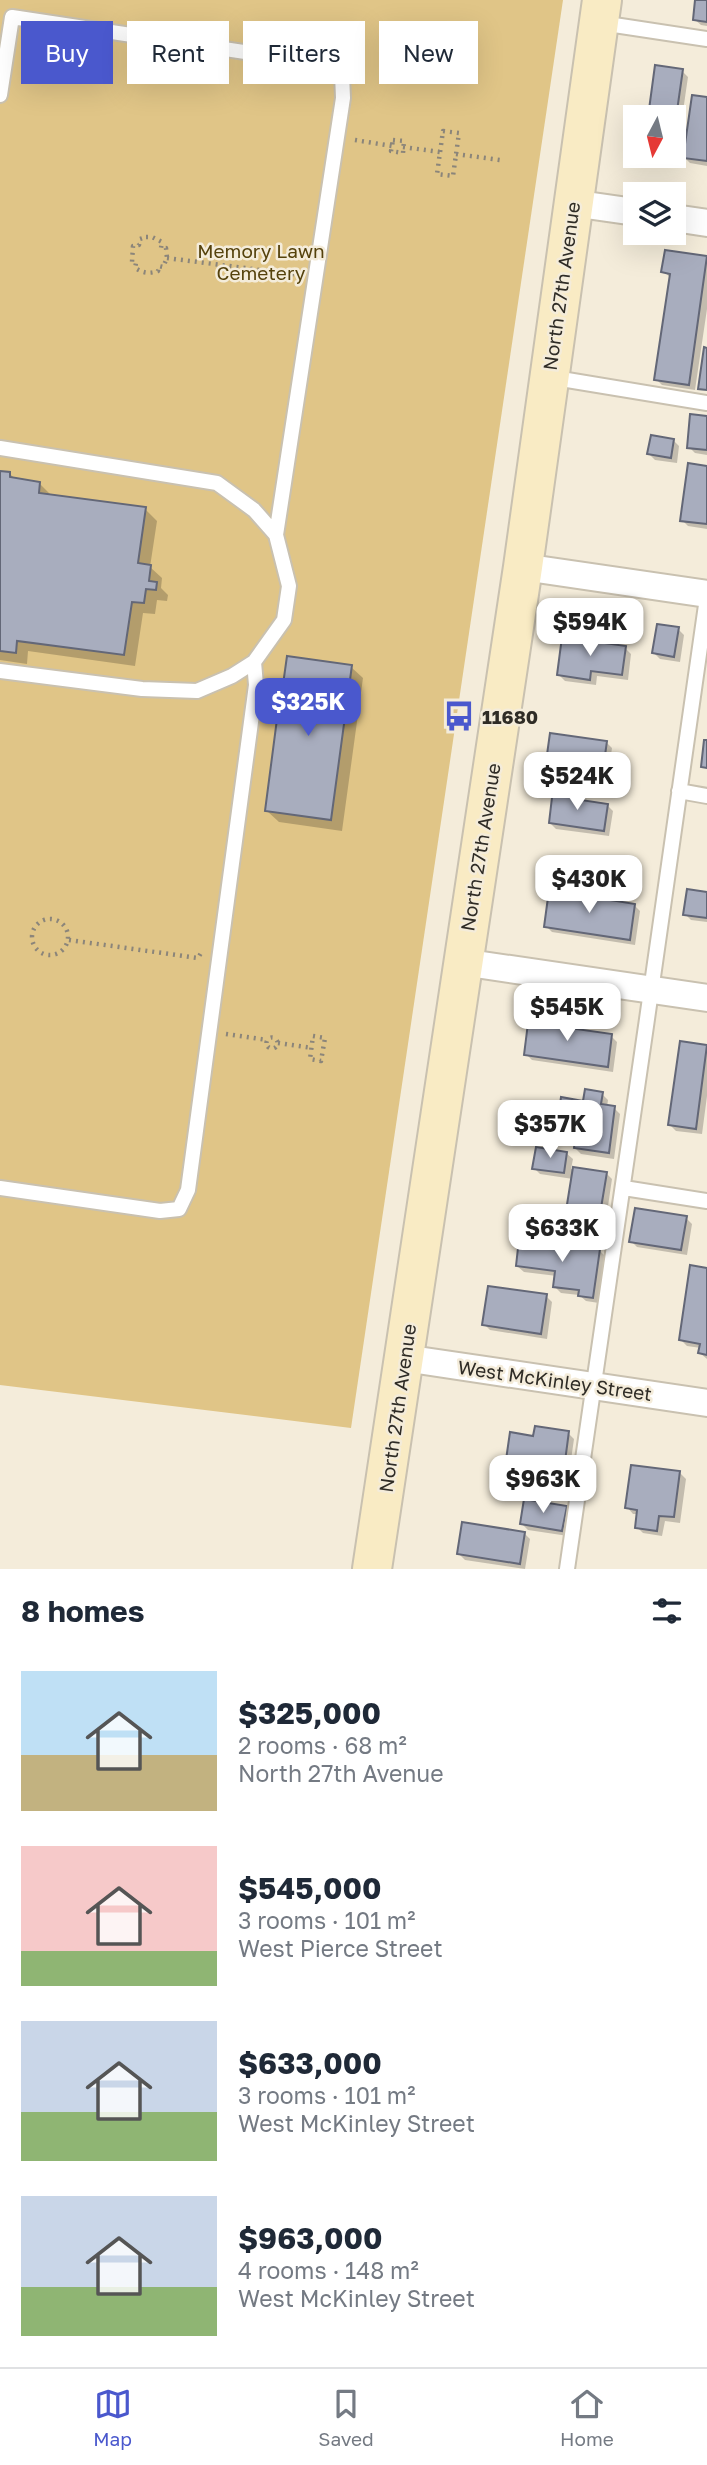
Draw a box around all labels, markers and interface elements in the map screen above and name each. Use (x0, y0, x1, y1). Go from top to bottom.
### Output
chip: Buy (21, 21, 113, 84)
chip: Rent (127, 21, 229, 84)
chip: Filters (243, 21, 365, 84)
chip: New (379, 21, 478, 84)
north arrow (623, 105, 686, 168)
map controls (623, 105, 686, 245)
button: layers (623, 182, 686, 245)
street label: North 27th Avenue (538, 200, 584, 372)
park label: Memory Lawn Cemetery (197, 239, 325, 284)
pin: $594K (541, 598, 639, 658)
text: $594K (552, 607, 628, 635)
pin: $325K (259, 678, 357, 738)
text: $325K (271, 687, 345, 715)
bus stop icon: 11680 (442, 699, 476, 733)
place label: 11680 (482, 705, 538, 728)
pin: $524K (528, 752, 626, 812)
street label: North 27th Avenue (455, 761, 505, 933)
text: $524K (540, 761, 614, 789)
pin: $430K (540, 856, 638, 915)
text: $430K (551, 864, 627, 892)
pin: $545K (518, 984, 616, 1043)
text: $545K (530, 992, 604, 1020)
pin: $357K (501, 1100, 599, 1160)
text: $357K (514, 1109, 586, 1137)
pin: $633K (513, 1204, 611, 1264)
text: $633K (525, 1213, 599, 1241)
street label: North 27th Avenue (374, 1322, 420, 1494)
street label: West McKinley Street (457, 1355, 653, 1405)
pin: $963K (494, 1456, 592, 1515)
text: $963K (505, 1464, 581, 1492)
icon: filters (648, 1592, 686, 1630)
text: 8 homes (21, 1593, 145, 1629)
text: $325,000 (238, 1695, 381, 1731)
icon: home (77, 1699, 161, 1783)
text: 2 rooms · 68 m² (238, 1731, 407, 1759)
text: North 27th Avenue (238, 1759, 444, 1787)
text: $545,000 (238, 1870, 382, 1906)
icon: home (77, 1874, 161, 1958)
text: 3 rooms · 101 m² (238, 1906, 415, 1934)
text: West Pierce Street (238, 1934, 443, 1962)
text: $633,000 (238, 2045, 382, 2081)
icon: home (77, 2049, 161, 2133)
text: 3 rooms · 101 m² (238, 2081, 415, 2109)
text: West McKinley Street (238, 2109, 475, 2137)
text: $963,000 (238, 2220, 383, 2256)
icon: home (77, 2224, 161, 2308)
text: 4 rooms · 148 m² (238, 2256, 419, 2284)
text: West McKinley Street (238, 2284, 475, 2312)
tab: Map (93, 2385, 132, 2450)
tab: Saved (318, 2385, 374, 2450)
tab: Home (560, 2385, 614, 2450)

